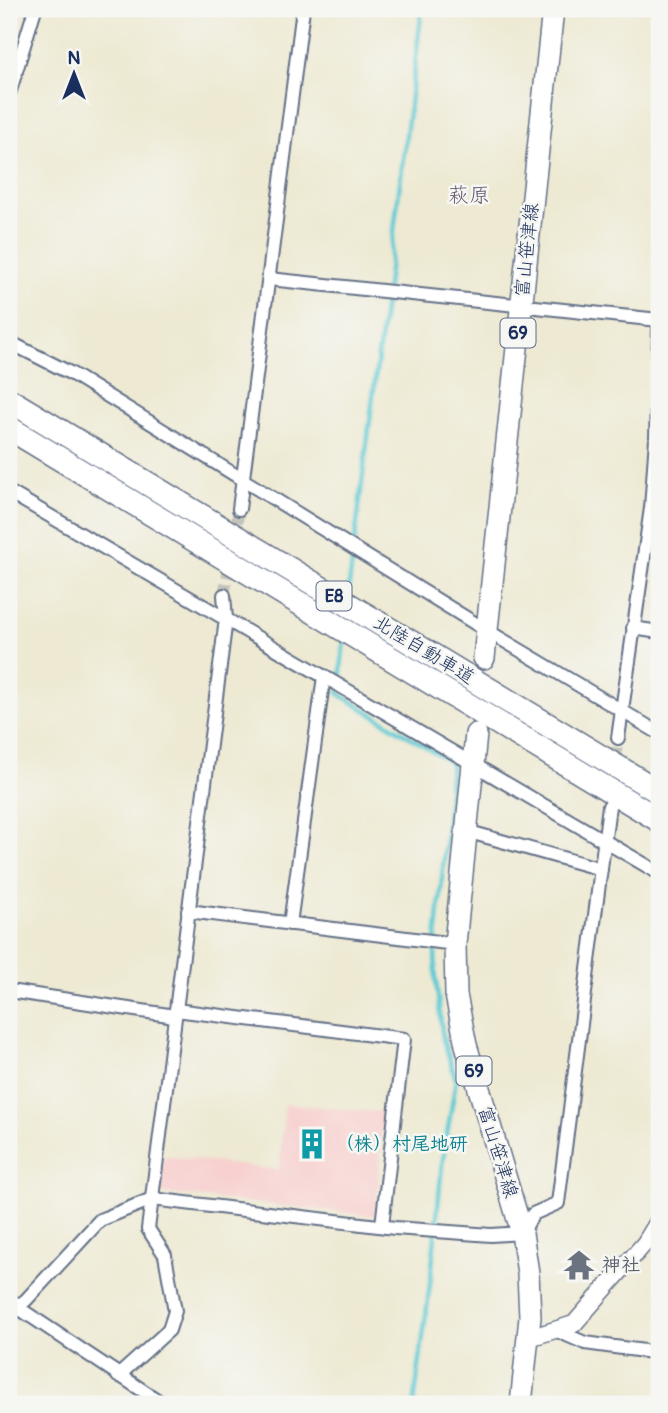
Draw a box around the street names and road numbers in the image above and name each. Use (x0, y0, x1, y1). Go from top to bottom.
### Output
street label: 富山笹津線 (510, 201, 544, 299)
road number: 69 (500, 318, 536, 348)
road number: E8 (316, 582, 352, 610)
street label: 北陸自動車道 (369, 610, 479, 690)
road number: 69 (456, 1056, 491, 1086)
street label: 富山笹津線 (473, 1103, 523, 1201)

